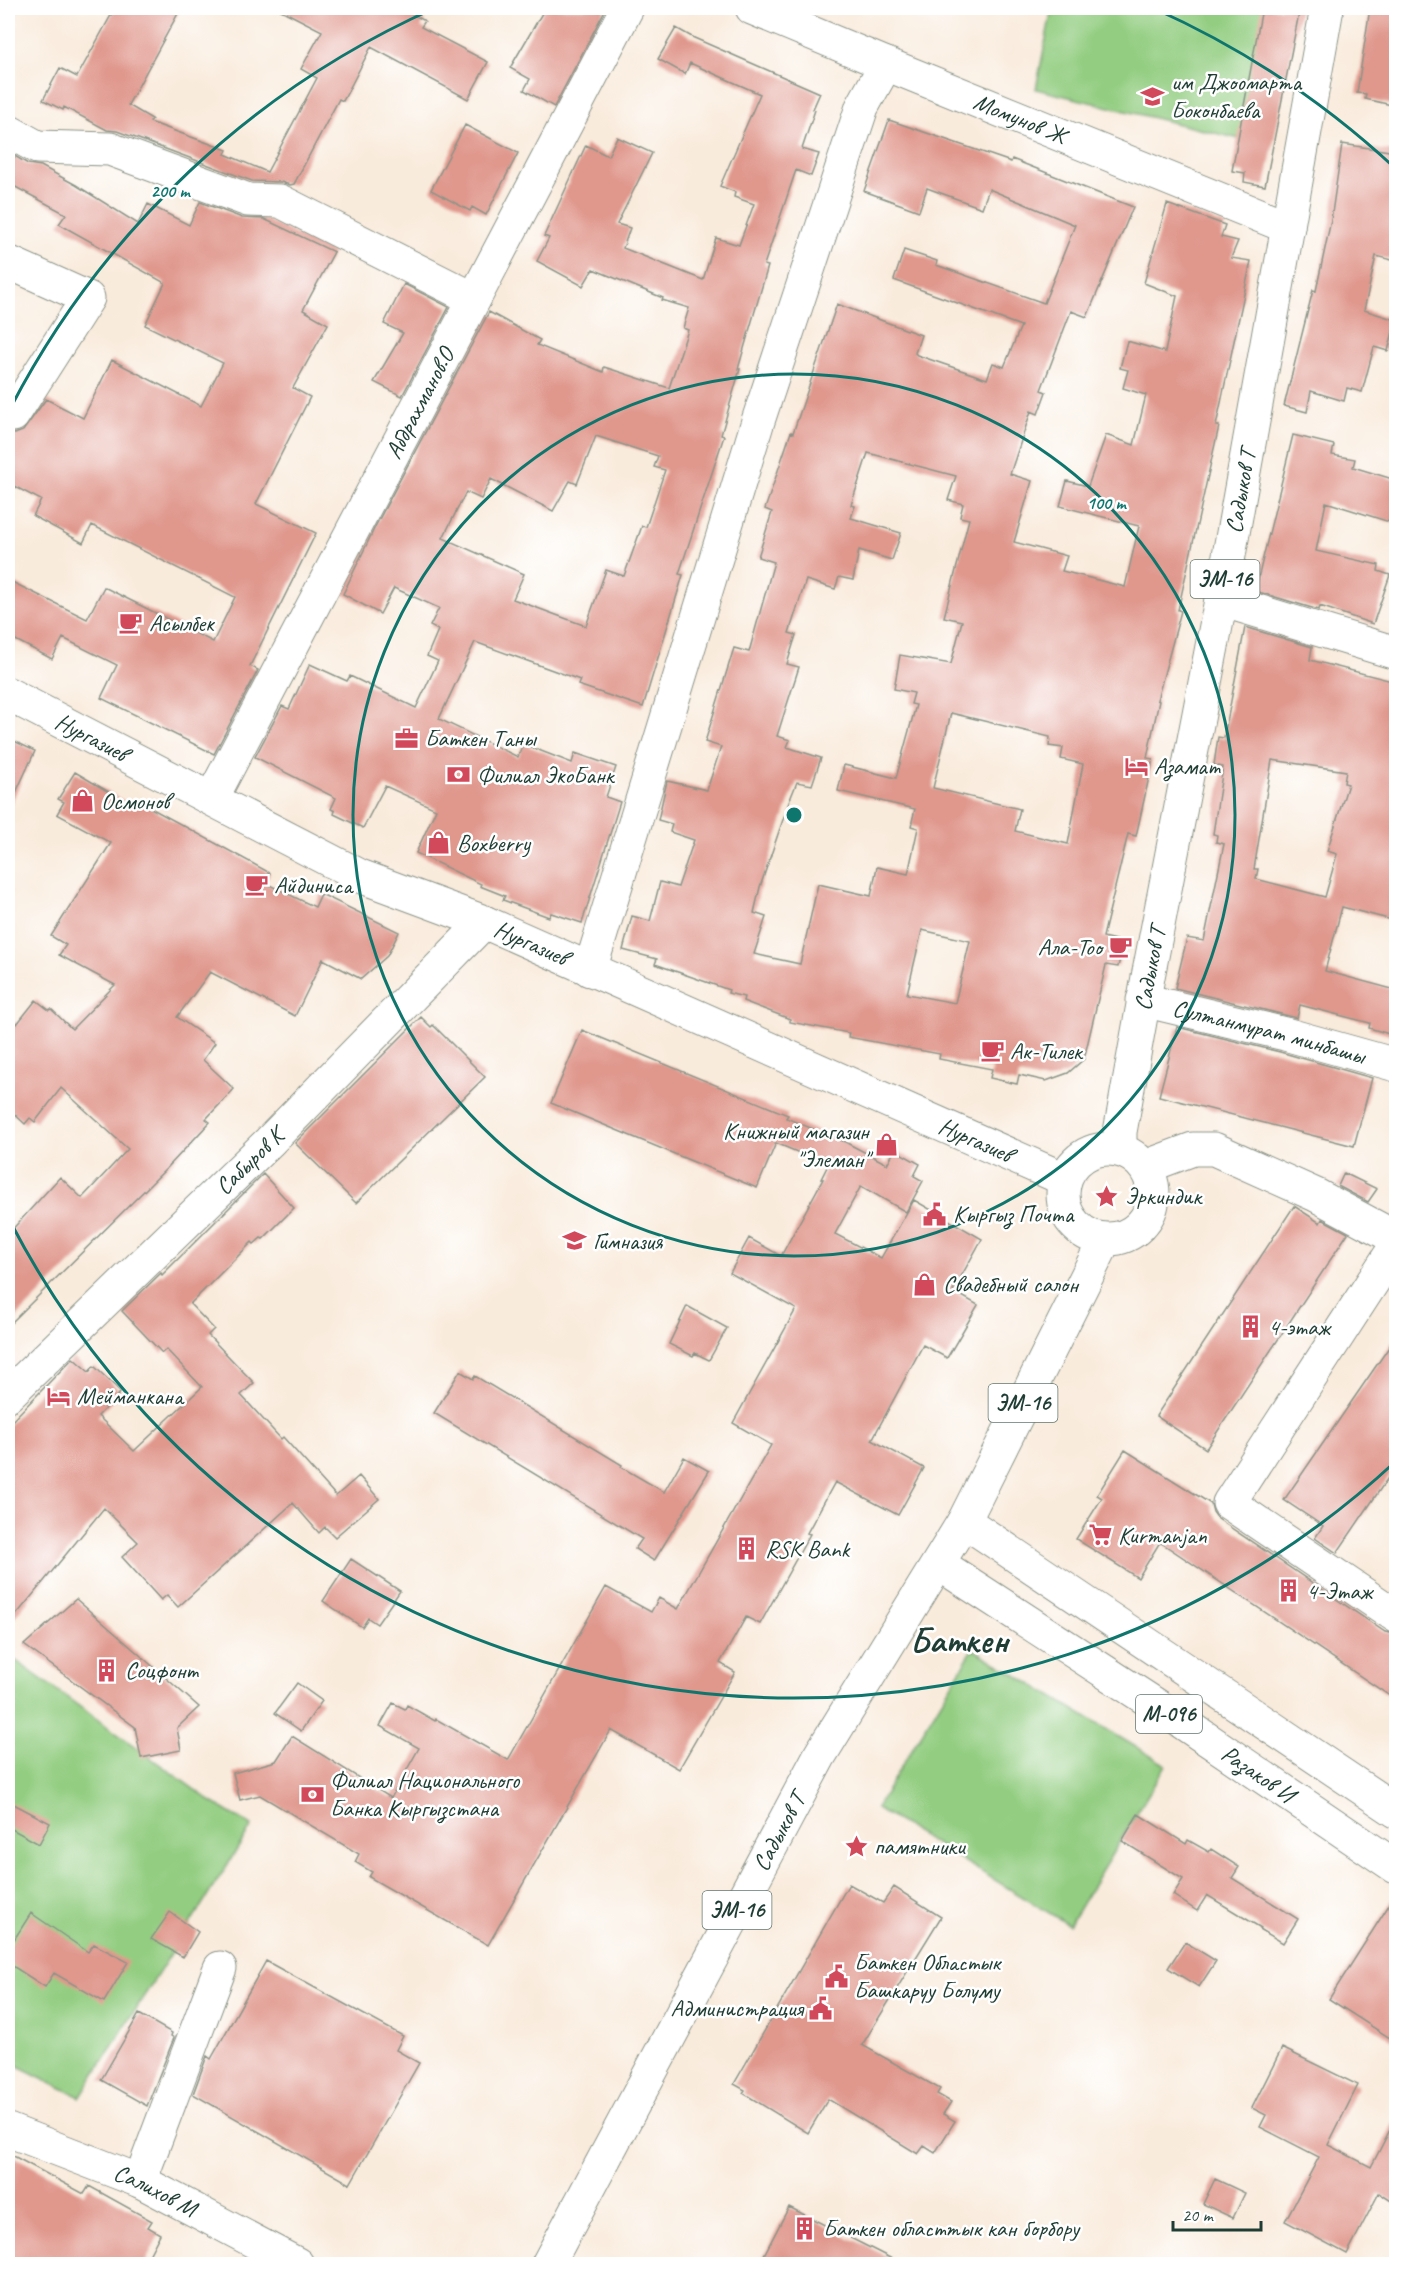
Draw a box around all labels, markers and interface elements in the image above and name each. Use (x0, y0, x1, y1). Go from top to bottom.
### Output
place label: им Джоомарта Боконбаева (1171, 67, 1303, 125)
school or university icon: им Джоомарта Боконбаева (1140, 83, 1166, 109)
street label: Момунов Ж (969, 86, 1074, 152)
text: 200 m (151, 180, 191, 202)
street label: Абдрахманов.О (378, 340, 462, 464)
street label: Садыков Т (1218, 442, 1264, 535)
text: 100 m (1087, 492, 1127, 514)
road number: ЭМ-16 (1190, 560, 1260, 598)
place label: Асылбек (149, 608, 216, 638)
cafe icon: Асылбек (118, 610, 144, 636)
street label: Нургазиев (50, 706, 138, 771)
place label: Баткен Таны (425, 723, 538, 753)
office icon: Баткен Таны (394, 725, 420, 751)
place label: Азамат (1154, 751, 1221, 782)
hotel icon: Азамат (1123, 753, 1149, 779)
place label: Филиал ЭкоБанк (477, 760, 616, 790)
bank icon: Филиал ЭкоБанк (446, 762, 472, 788)
place label: Осмонов (101, 786, 175, 816)
shop icon: Осмонов (70, 788, 96, 814)
centre of rings (784, 805, 804, 825)
place label: Boxberry (457, 828, 532, 858)
shop icon: Boxberry (426, 830, 452, 856)
place label: Айдиниса (274, 870, 354, 900)
cafe icon: Айдиниса (243, 872, 269, 898)
street label: Нургазиев (490, 914, 578, 974)
street label: Садыков Т (1127, 920, 1173, 1013)
place label: Ала-Тоо (1038, 932, 1105, 962)
cafe icon: Ала-Тоо (1107, 934, 1133, 960)
street label: Султанмурат минбашы (1170, 993, 1371, 1071)
place label: Ак-Тилек (1010, 1036, 1084, 1066)
cafe icon: Ак-Тилек (979, 1038, 1005, 1064)
street label: Нургазиев (934, 1110, 1022, 1171)
place label: Книжный магазин "Элеман" (723, 1116, 874, 1174)
street label: Сабыров К (209, 1118, 293, 1201)
shop icon: Книжный магазин "Элеман" (874, 1132, 900, 1158)
place label: Эркиндик (1125, 1181, 1203, 1211)
place icon: Эркиндик (1094, 1183, 1120, 1209)
place label: Кыргыз Почта (953, 1199, 1075, 1230)
public building icon: Кыргыз Почта (922, 1201, 948, 1227)
place label: Гимназия (593, 1226, 664, 1256)
school or university icon: Гимназия (562, 1228, 588, 1254)
place label: Cвадебный салон (943, 1269, 1080, 1299)
shop icon: Cвадебный салон (912, 1271, 938, 1297)
place label: 4-этаж (1268, 1312, 1332, 1342)
building icon: 4-этаж (1237, 1314, 1263, 1340)
place label: Мейманкана (77, 1381, 185, 1411)
hotel icon: Мейманкана (46, 1383, 72, 1409)
road number: ЭМ-16 (988, 1384, 1058, 1422)
place label: Kurmanjan (1118, 1520, 1207, 1550)
supermarket icon: Kurmanjan (1087, 1522, 1113, 1548)
place label: RSK Bank (765, 1534, 852, 1564)
building icon: RSK Bank (734, 1536, 760, 1562)
place label: 4-Этаж (1306, 1576, 1375, 1606)
building icon: 4-Этаж (1275, 1578, 1301, 1604)
district label: Баткен (910, 1617, 1011, 1663)
place label: Соцфонт (125, 1655, 199, 1685)
building icon: Соцфонт (94, 1657, 120, 1683)
road number: М-096 (1136, 1695, 1202, 1733)
street label: Разаков И (1216, 1738, 1304, 1811)
place label: Филиал Национального Банка Кыргызстана (330, 1765, 521, 1824)
bank icon: Филиал Национального Банка Кыргызстана (299, 1781, 325, 1807)
street label: Садыков Т (746, 1783, 814, 1876)
place label: памятники (874, 1831, 967, 1861)
place icon: памятники (843, 1833, 869, 1859)
road number: ЭМ-16 (702, 1891, 771, 1929)
place label: Баткен Областык Башкаруу Болуму (854, 1947, 1002, 2005)
public building icon: Баткен Областык Башкаруу Болуму (823, 1963, 849, 1989)
place label: Администрация (671, 1993, 805, 2023)
public building icon: Администрация (808, 1995, 834, 2021)
street label: Салихов М (109, 2157, 204, 2225)
scale bar (1173, 2194, 1262, 2232)
text: 20 m (1182, 2204, 1215, 2226)
place label: Баткен областтык кан борбору (823, 2213, 1081, 2243)
building icon: Баткен областтык кан борбору (792, 2215, 818, 2241)

